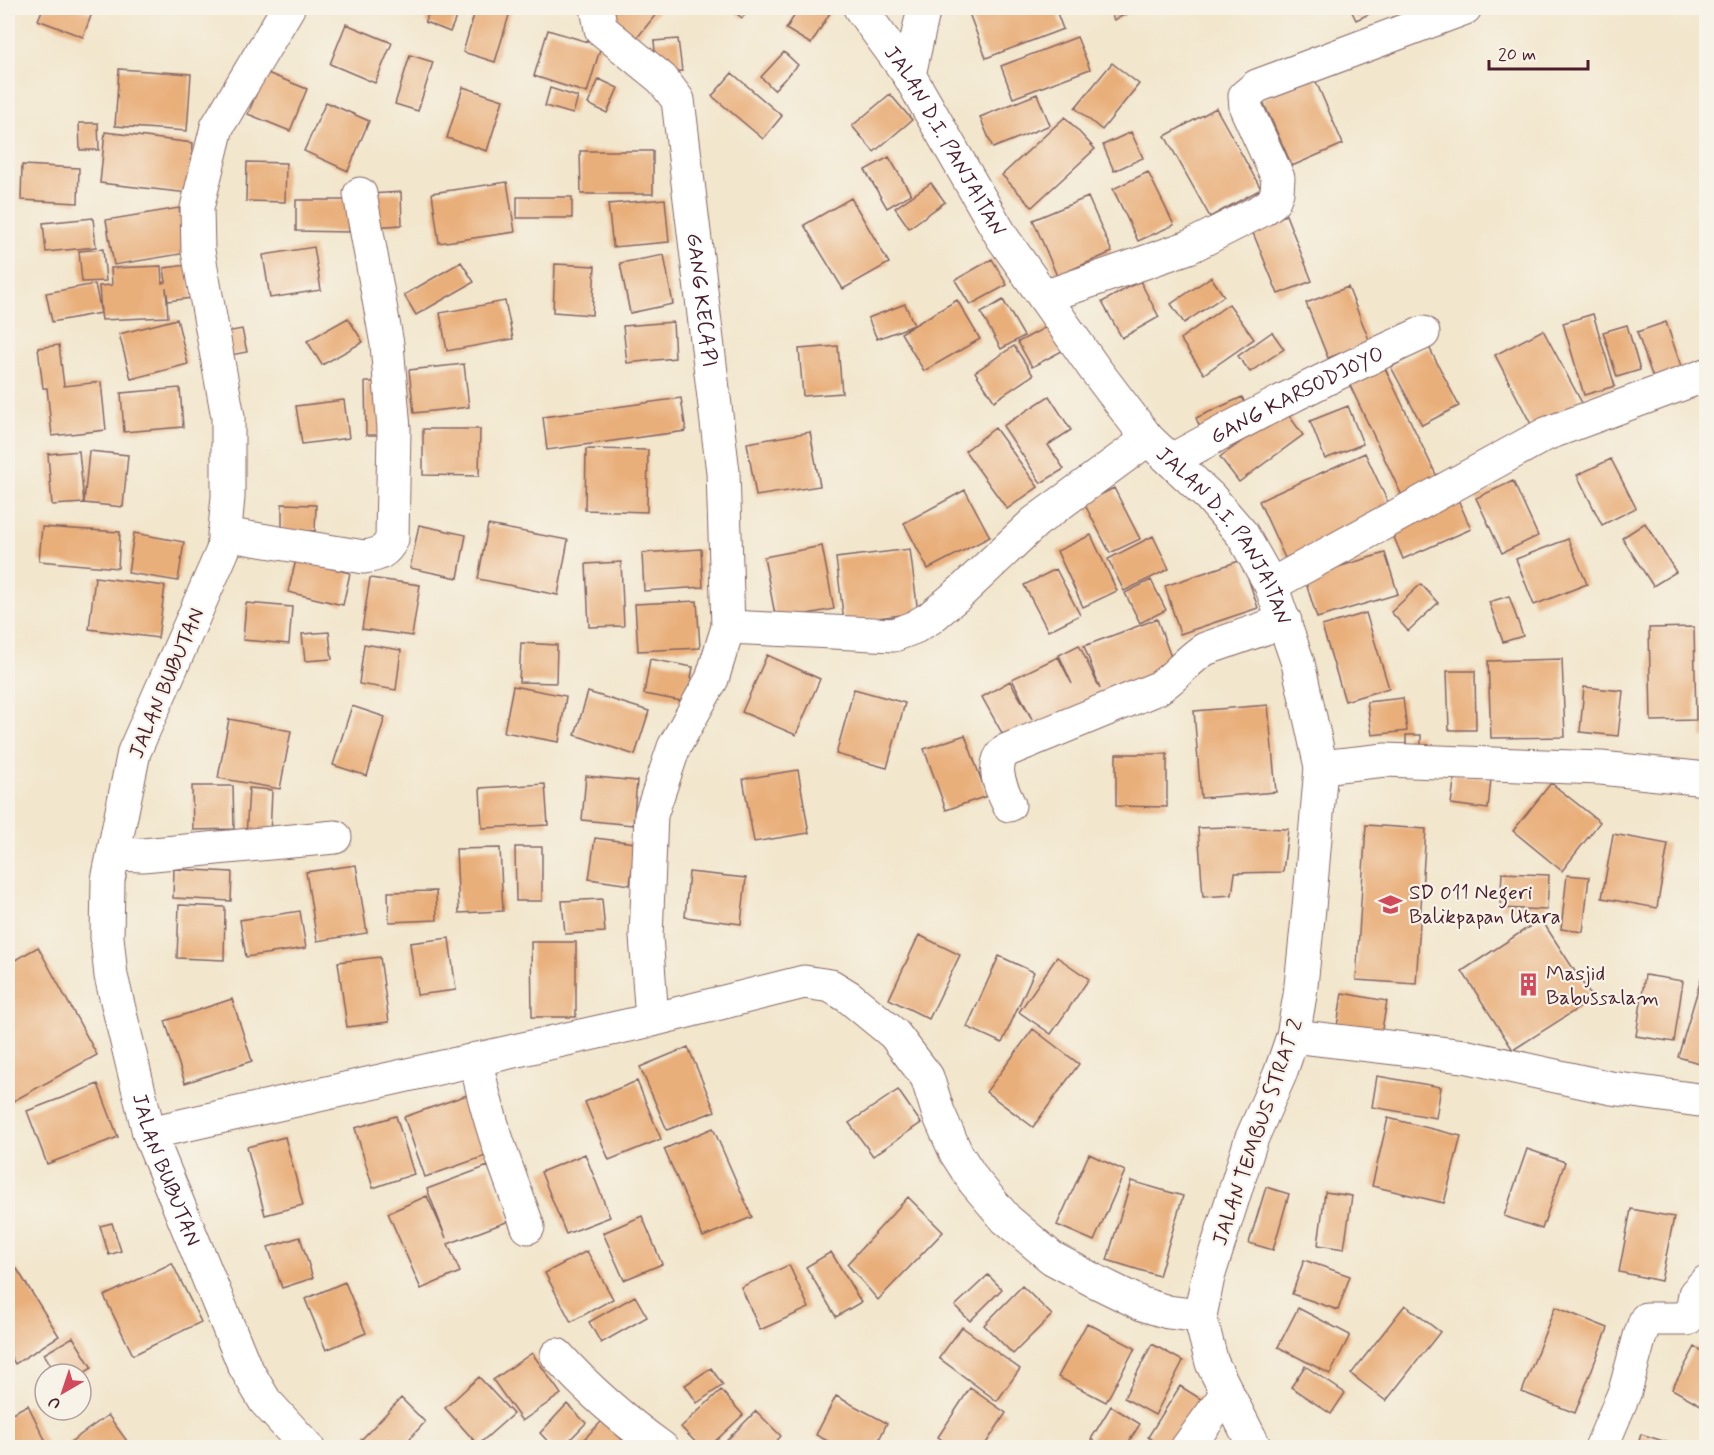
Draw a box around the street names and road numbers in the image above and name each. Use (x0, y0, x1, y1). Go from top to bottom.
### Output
street label: JALAN D.I. PANJAITAN (877, 40, 1012, 242)
street label: GANG KECAPI (679, 231, 723, 369)
street label: GANG KARSODJOYO (1205, 340, 1389, 451)
street label: JALAN D.I. PANJAITAN (1150, 441, 1297, 629)
street label: JALAN BUBUTAN (123, 604, 211, 763)
street label: JALAN TEMBUS STRAT 2 (1206, 1015, 1310, 1249)
street label: JALAN BUBUTAN (125, 1090, 207, 1250)

